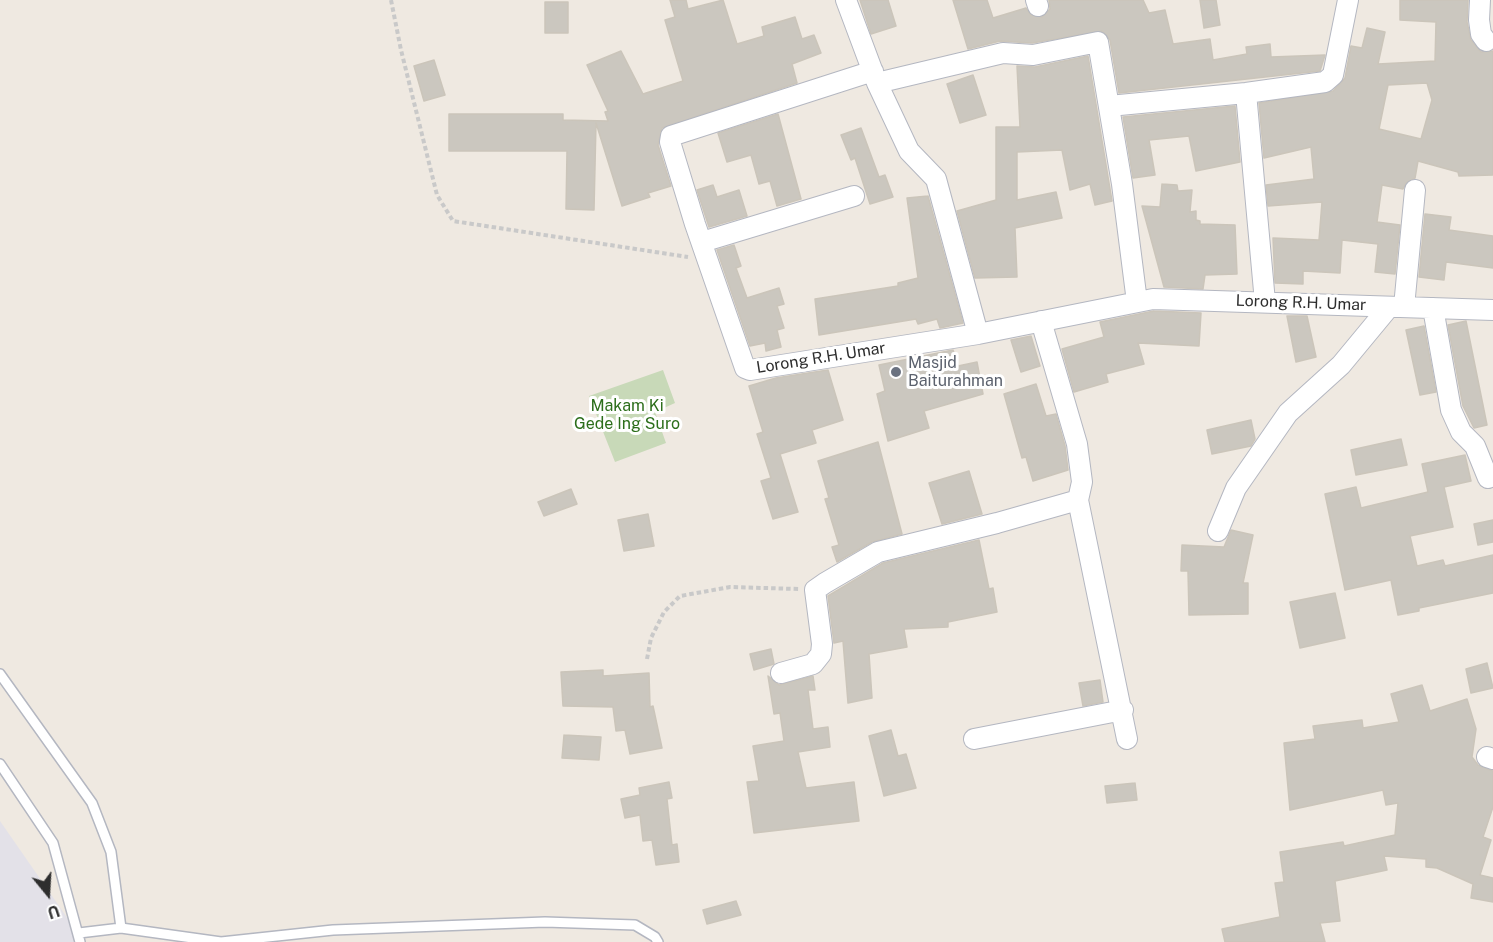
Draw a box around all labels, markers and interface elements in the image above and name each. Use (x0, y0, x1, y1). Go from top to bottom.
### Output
street label: Lorong R.H. Umar (1235, 291, 1367, 315)
street label: Lorong R.H. Umar (755, 338, 887, 378)
place label: Masjid Baiturahman (908, 353, 1003, 391)
marker: Masjid Baiturahman (889, 365, 903, 379)
park label: Makam Ki Gede Ing Suro (574, 396, 680, 434)
north arrow (18, 864, 78, 924)
text: U (45, 901, 62, 922)

